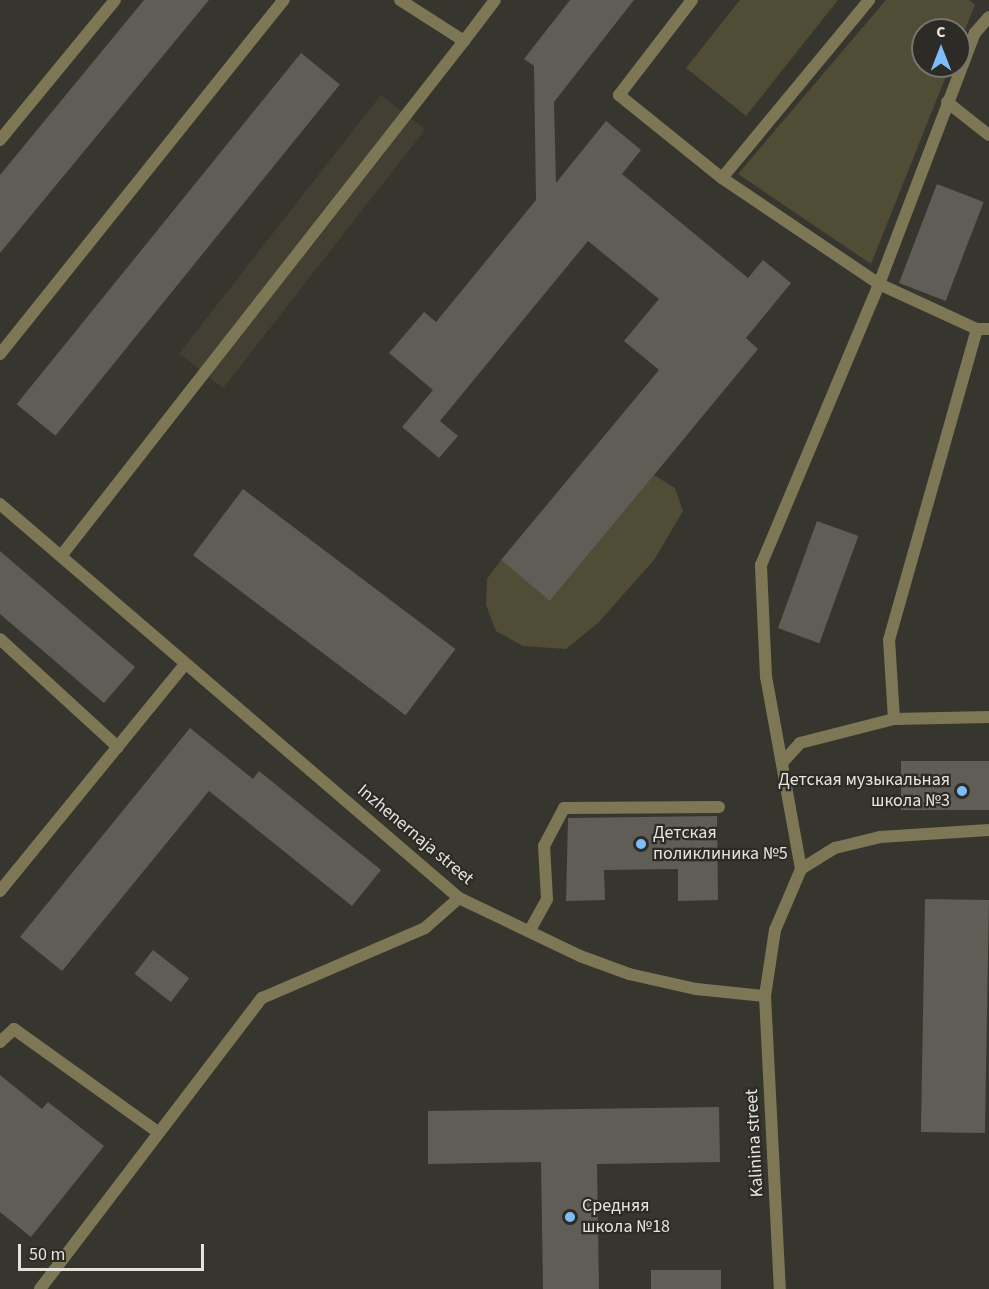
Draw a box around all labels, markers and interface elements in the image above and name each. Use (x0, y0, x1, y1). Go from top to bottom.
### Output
north arrow (911, 18, 971, 78)
text: С (936, 21, 946, 43)
place label: Детская музыкальная школа №3 (778, 770, 950, 812)
street label: Inzhenernaja street (352, 780, 478, 890)
marker: Детская музыкальная школа №3 (955, 784, 969, 798)
place label: Детская поликлиника №5 (653, 823, 788, 866)
marker: Детская поликлиника №5 (634, 837, 648, 851)
street label: Kalinina street (741, 1088, 769, 1198)
place label: Средняя школа №18 (582, 1196, 670, 1238)
marker: Средняя школа №18 (563, 1210, 577, 1224)
scale bar (21, 1232, 207, 1270)
text: 50 m (29, 1242, 65, 1267)

